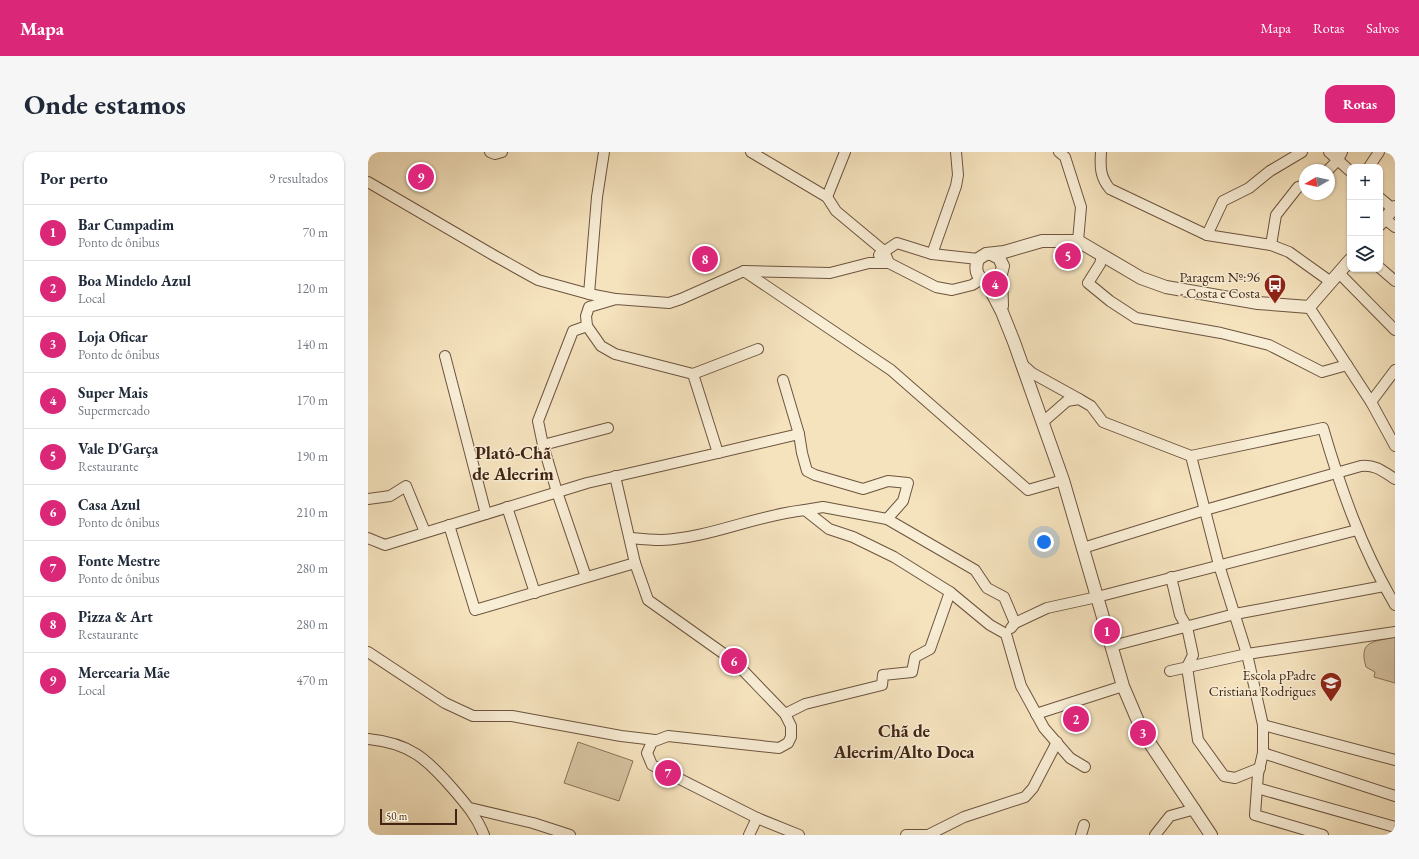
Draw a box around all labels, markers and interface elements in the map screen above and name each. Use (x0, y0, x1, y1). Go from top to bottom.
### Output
text: Mapa (20, 16, 64, 41)
text: Mapa (1260, 19, 1291, 37)
text: Rotas (1313, 19, 1344, 37)
text: Salvos (1366, 19, 1399, 37)
button: Rotas (1325, 85, 1395, 123)
text: Onde estamos (24, 86, 186, 122)
pin: 9 (408, 162, 434, 192)
north arrow (1299, 164, 1335, 200)
map controls (1347, 164, 1383, 272)
button: + (1347, 164, 1383, 200)
text: Por perto (40, 167, 108, 189)
text: 9 resultados (269, 170, 328, 187)
button: − (1347, 200, 1383, 236)
text: Bar Cumpadim (78, 215, 174, 234)
text: 1 (50, 224, 56, 241)
text: 70 m (303, 224, 328, 241)
text: Ponto de ônibus (78, 234, 159, 251)
button: layers (1347, 236, 1383, 272)
pin: 5 (1055, 241, 1081, 271)
pin: 8 (692, 244, 718, 274)
place label: Paragem Nº:96 - Costa e Costa (1180, 268, 1260, 302)
pin: 4 (982, 269, 1008, 299)
text: Boa Mindelo Azul (78, 271, 191, 290)
bus stop icon: Paragem Nº:96 - Costa e Costa (1262, 272, 1288, 305)
text: 2 (50, 280, 56, 297)
text: 120 m (297, 280, 328, 297)
text: Local (78, 290, 105, 307)
text: Loja Oficar (78, 327, 148, 346)
text: 3 (50, 336, 56, 353)
text: 140 m (297, 336, 328, 353)
text: Ponto de ônibus (78, 346, 159, 363)
text: Super Mais (78, 383, 148, 402)
text: 4 (50, 392, 56, 409)
text: 170 m (297, 392, 328, 409)
text: Supermercado (78, 402, 150, 419)
text: Vale D'Garça (78, 439, 158, 458)
district label: Platô-Chã de Alecrim (472, 441, 554, 485)
text: 5 (50, 448, 56, 465)
text: 190 m (297, 448, 328, 465)
text: Restaurante (78, 458, 138, 475)
text: Casa Azul (78, 495, 140, 514)
text: 6 (50, 504, 56, 521)
text: 210 m (297, 504, 328, 521)
text: Ponto de ônibus (78, 514, 159, 531)
your location (1034, 532, 1054, 552)
text: Fonte Mestre (78, 551, 160, 570)
text: 7 (50, 560, 56, 577)
text: 280 m (297, 560, 328, 577)
text: Ponto de ônibus (78, 570, 159, 587)
text: Pizza & Art (78, 607, 153, 626)
text: 8 (50, 616, 56, 633)
text: 280 m (297, 616, 328, 633)
pin: 1 (1094, 616, 1120, 646)
text: Restaurante (78, 626, 138, 643)
pin: 6 (721, 646, 747, 676)
text: Mercearia Mãe (78, 663, 170, 682)
place label: Escola pPadre Cristiana Rodrigues (1209, 666, 1317, 700)
school or university icon: Escola pPadre Cristiana Rodrigues (1318, 670, 1344, 703)
text: 9 (50, 672, 56, 689)
text: 470 m (297, 672, 328, 689)
text: Local (78, 682, 105, 699)
pin: 2 (1063, 704, 1089, 734)
pin: 3 (1130, 718, 1156, 748)
district label: Chã de Alecrim/Alto Doca (833, 719, 975, 763)
pin: 7 (655, 758, 681, 788)
scale bar (380, 807, 457, 826)
text: 50 m (386, 809, 407, 823)

